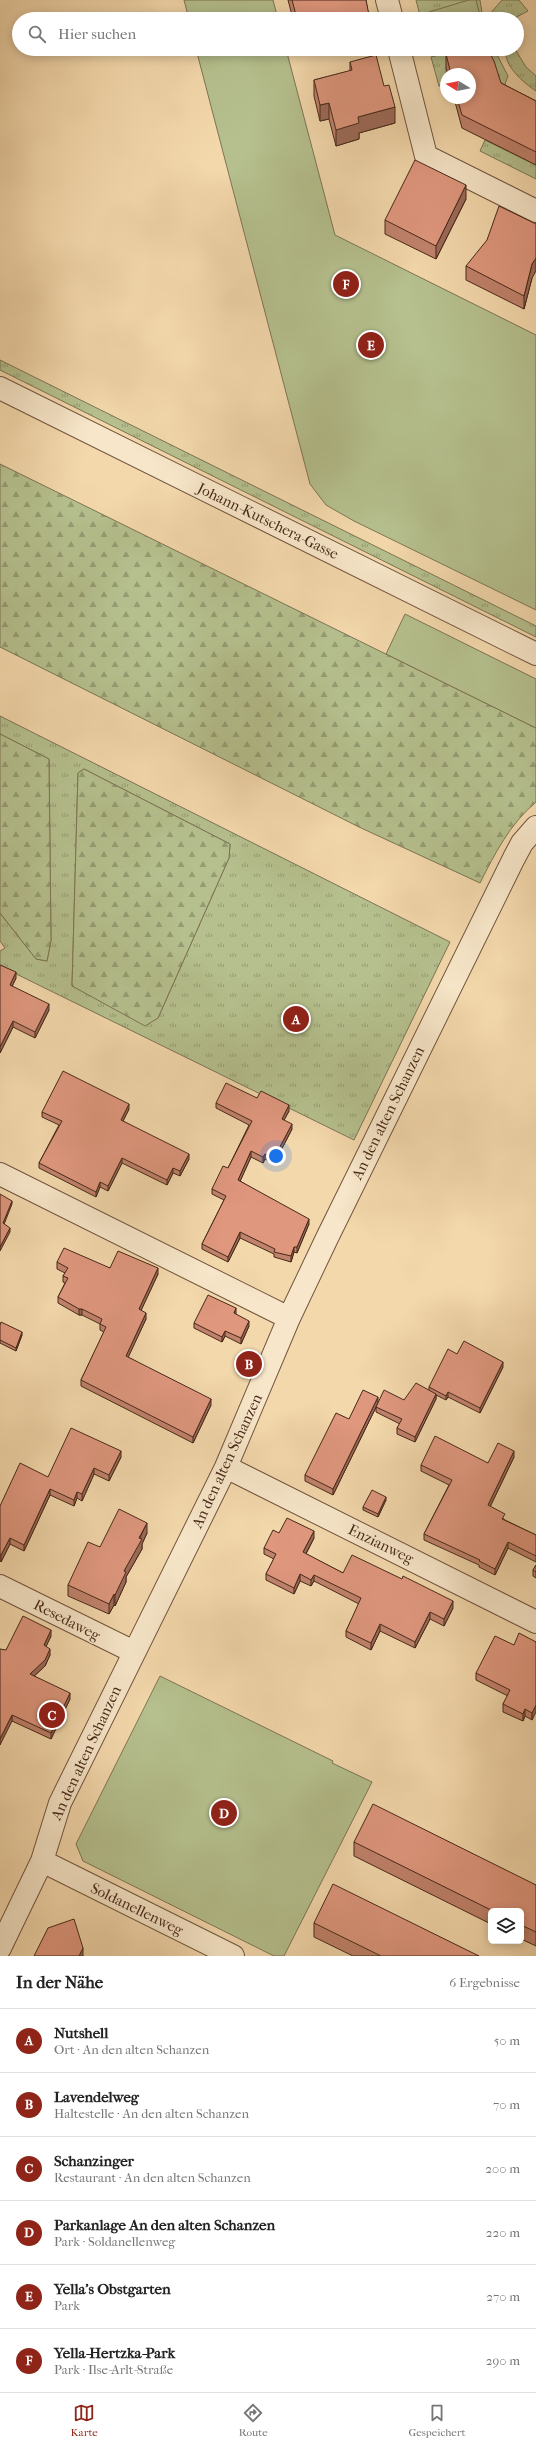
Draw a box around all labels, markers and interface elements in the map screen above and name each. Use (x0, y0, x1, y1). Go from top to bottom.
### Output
search box (12, 12, 524, 56)
icon: search (26, 23, 48, 45)
text: Hier suchen (58, 25, 136, 43)
north arrow (440, 68, 476, 104)
pin: F (333, 269, 359, 299)
pin: E (358, 330, 384, 360)
street label: Johann-Kutschera-Gasse (194, 479, 342, 563)
pin: A (283, 1004, 309, 1034)
street label: An den alten Schanzen (347, 1043, 428, 1183)
your location (266, 1146, 286, 1166)
pin: B (236, 1349, 262, 1379)
street label: An den alten Schanzen (188, 1391, 266, 1532)
street label: Enzianweg (345, 1520, 418, 1568)
street label: Resedaweg (31, 1596, 104, 1645)
street label: An den alten Schanzen (47, 1683, 125, 1824)
pin: C (39, 1700, 65, 1730)
pin: D (211, 1798, 237, 1828)
street label: Soldanellenweg (88, 1879, 187, 1940)
map controls (488, 1908, 524, 1944)
button: layers (488, 1908, 524, 1944)
text: In der Nähe (16, 1972, 103, 1992)
text: 6 Ergebnisse (449, 1975, 520, 1990)
text: Nutshell (54, 2024, 108, 2042)
text: A (25, 2033, 33, 2048)
text: 50 m (494, 2033, 520, 2048)
text: Ort · An den alten Schanzen (54, 2042, 209, 2057)
text: Lavendelweg (54, 2088, 139, 2106)
text: B (25, 2097, 33, 2112)
text: 70 m (493, 2097, 520, 2112)
text: Haltestelle · An den alten Schanzen (54, 2106, 249, 2121)
text: Schanzinger (54, 2152, 134, 2170)
text: C (25, 2161, 33, 2176)
text: 200 m (485, 2161, 520, 2176)
text: Restaurant · An den alten Schanzen (54, 2170, 251, 2185)
text: Parkanlage An den alten Schanzen (54, 2216, 275, 2234)
text: D (24, 2225, 34, 2240)
text: 220 m (486, 2225, 520, 2240)
text: Park · Soldanellenweg (54, 2234, 175, 2249)
text: Yella's Obstgarten (54, 2280, 171, 2298)
text: E (25, 2289, 33, 2304)
text: 270 m (486, 2289, 520, 2304)
text: Park (54, 2298, 80, 2313)
text: Yella-Hertzka-Park (54, 2344, 175, 2362)
text: F (26, 2353, 32, 2368)
text: 290 m (486, 2353, 520, 2368)
text: Park · Ilse-Arlt-Straße (54, 2362, 173, 2377)
tab: Karte (70, 2402, 98, 2439)
tab: Route (239, 2402, 268, 2439)
tab: Gespeichert (409, 2402, 465, 2439)

